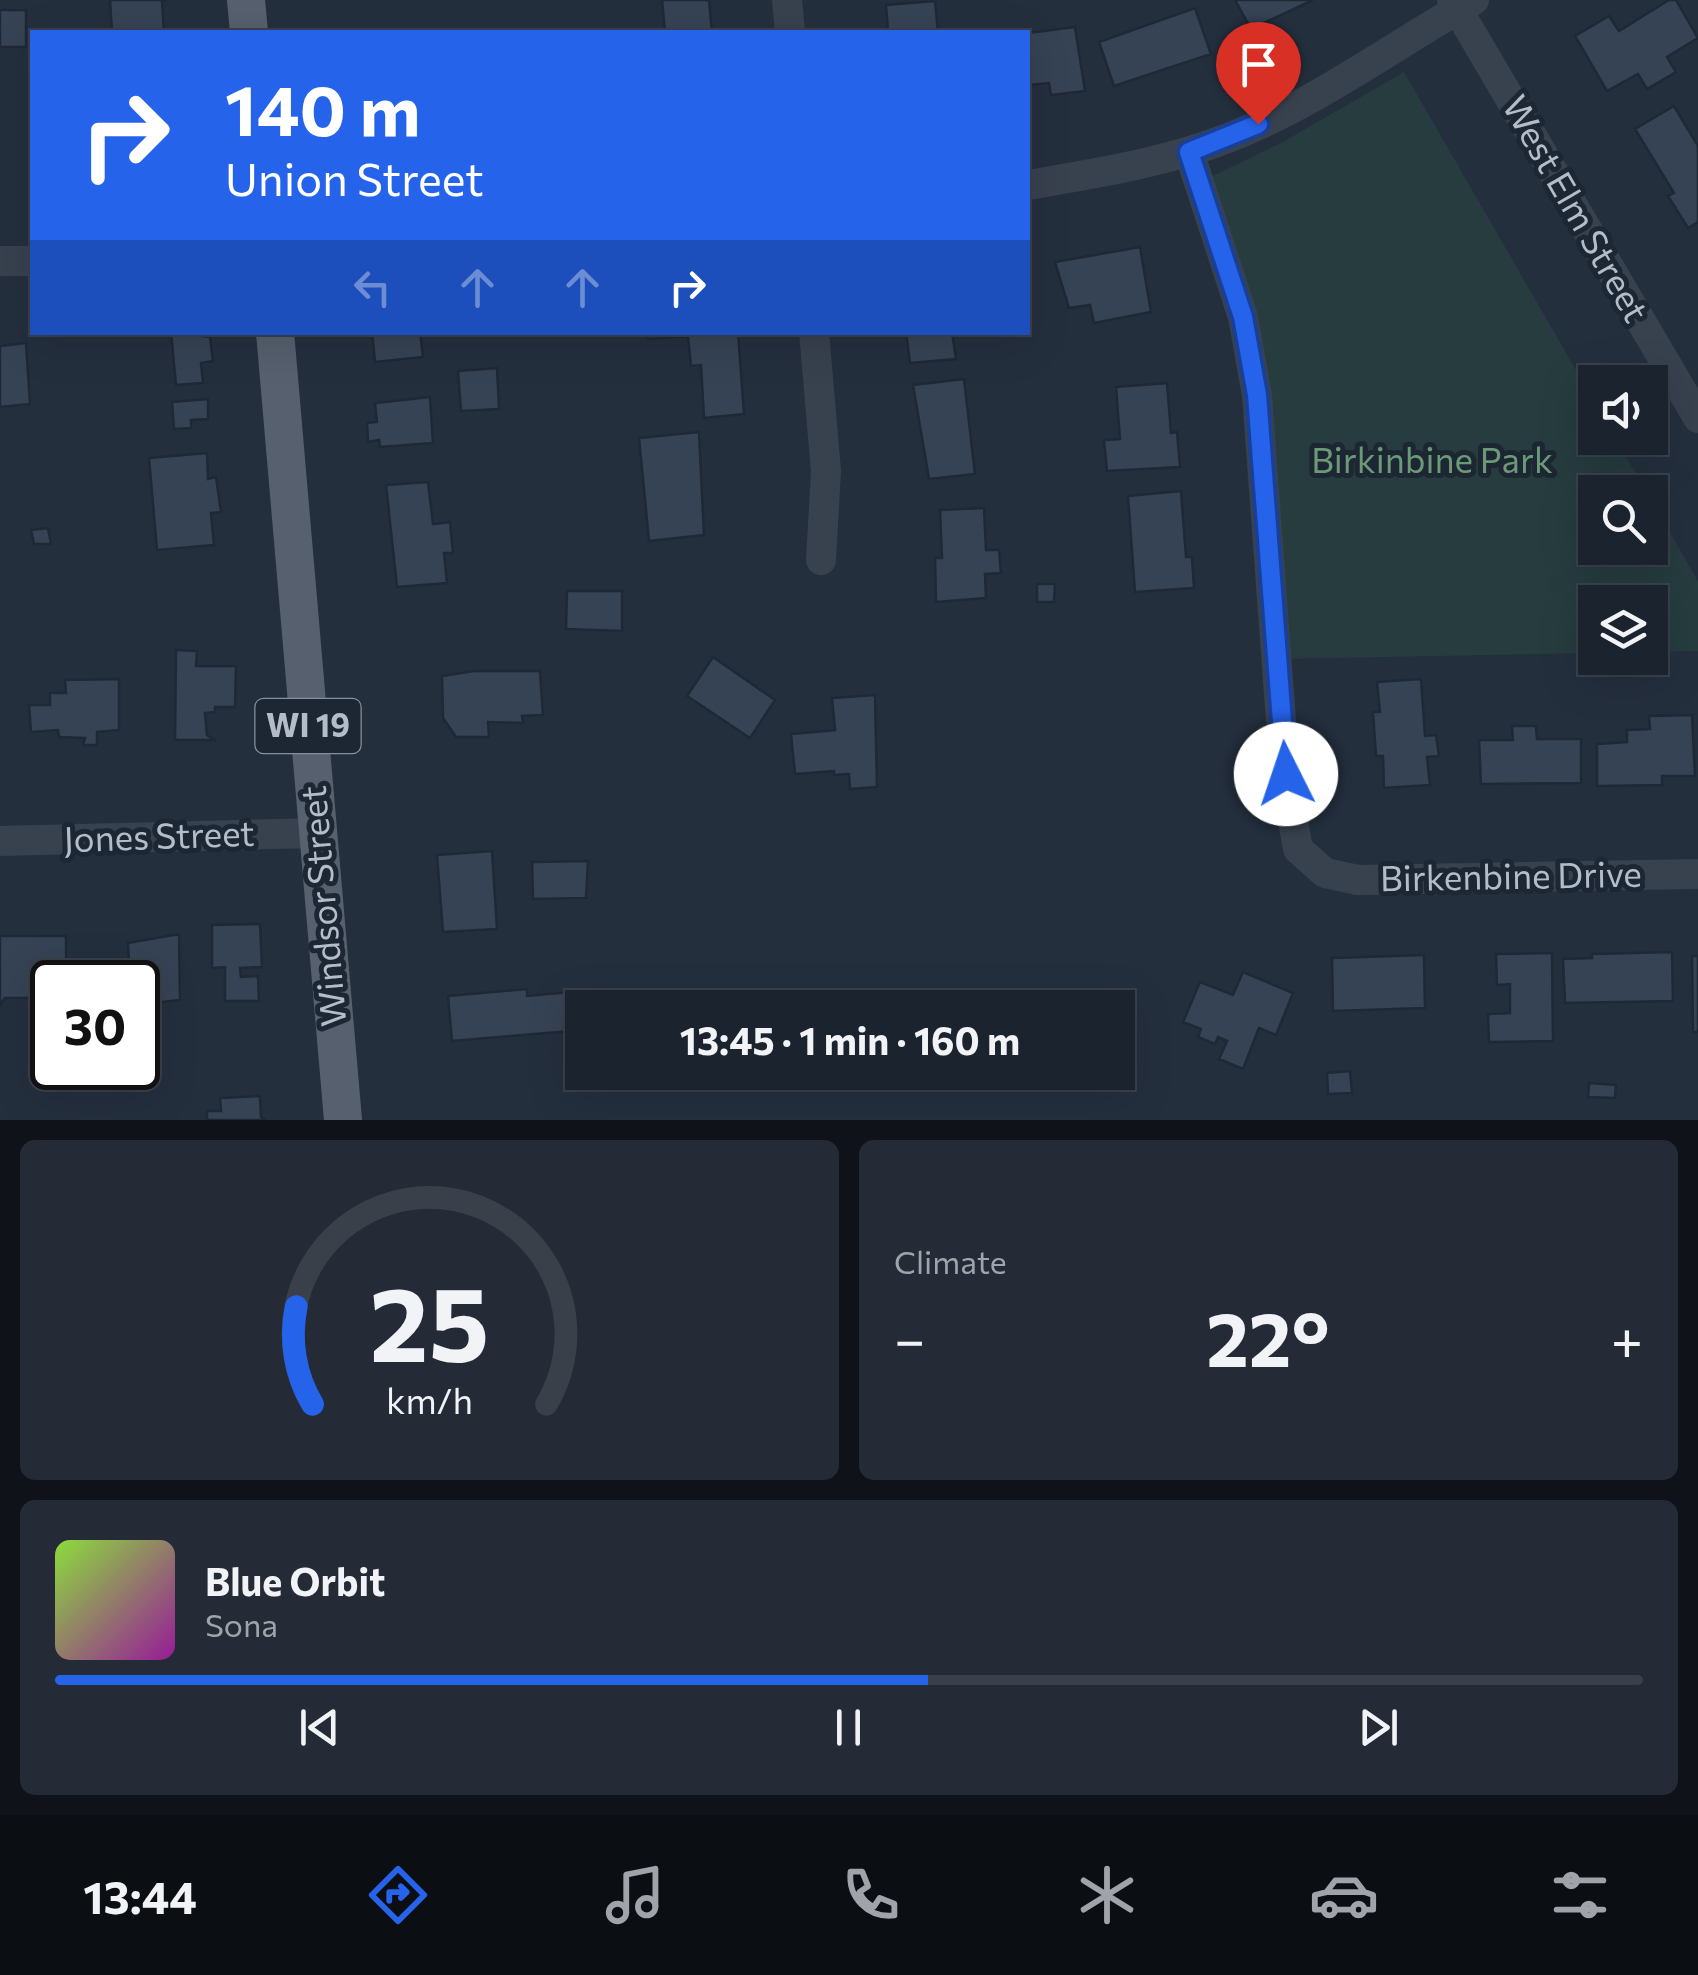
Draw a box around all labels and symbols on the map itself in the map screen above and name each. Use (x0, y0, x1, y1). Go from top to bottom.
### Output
pin (1216, 22, 1301, 125)
street label: West Elm Street (1495, 87, 1659, 329)
park label: Birkinbine Park (1311, 437, 1553, 480)
road number: WI 19 (256, 699, 360, 753)
position arrow (1234, 722, 1338, 826)
street label: Windsor Street (290, 784, 353, 1028)
street label: Jones Street (63, 810, 255, 859)
street label: Birkenbine Drive (1380, 851, 1642, 898)
speed limit sign: 30 (30, 960, 160, 1090)

